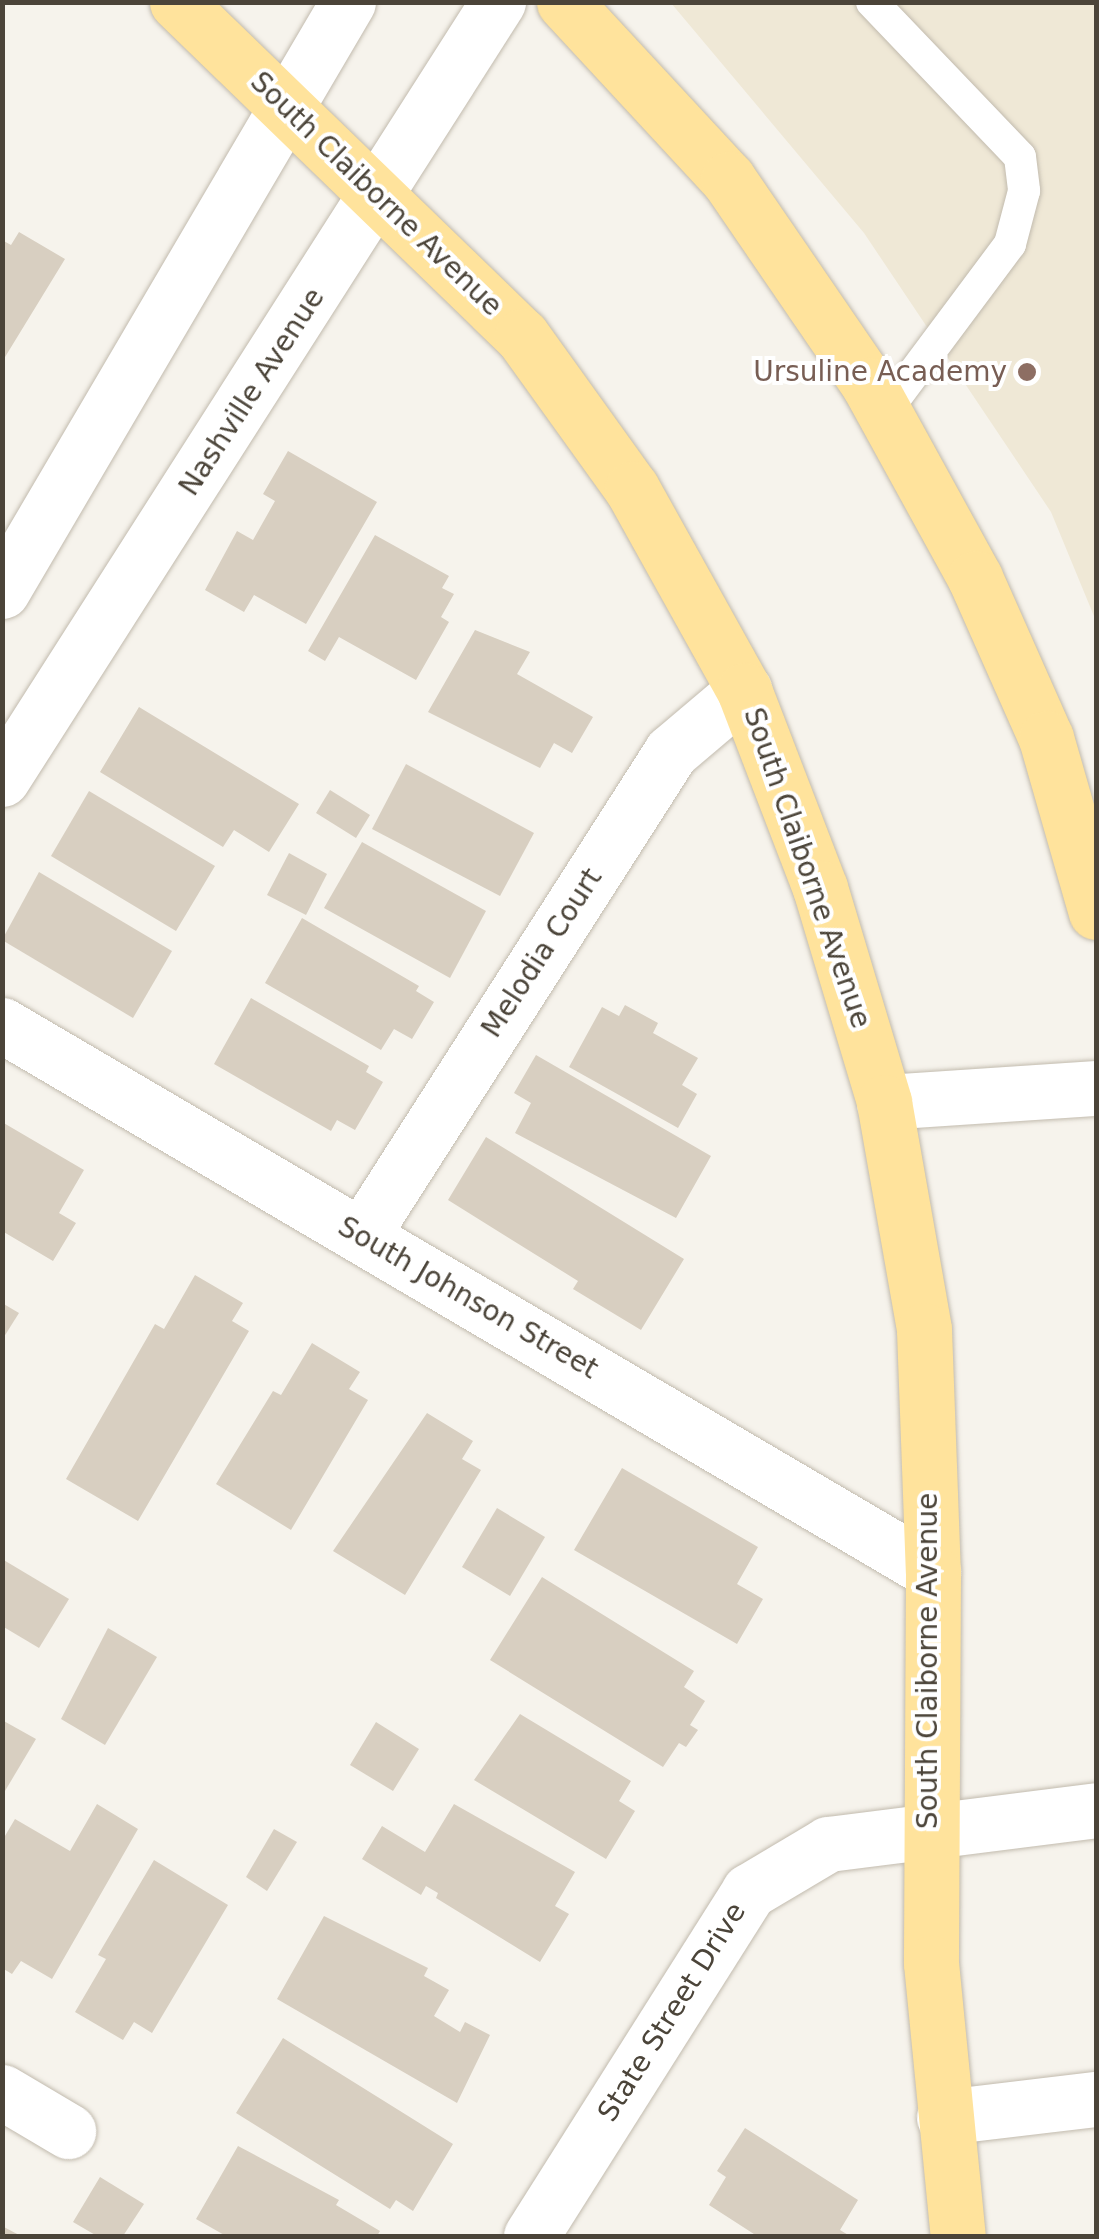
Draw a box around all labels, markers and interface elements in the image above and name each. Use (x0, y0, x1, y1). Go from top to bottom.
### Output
street label: South Claiborne Avenue (243, 65, 509, 323)
street label: Nashville Avenue (172, 282, 332, 502)
place label: Ursuline Academy (753, 355, 1007, 389)
marker: Ursuline Academy (1016, 361, 1038, 383)
street label: South Claiborne Avenue (736, 704, 878, 1032)
street label: Melodia Court (475, 862, 609, 1044)
street label: South Johnson Street (332, 1210, 604, 1386)
street label: South Claiborne Avenue (911, 1493, 945, 1829)
street label: State Street Drive (591, 1896, 753, 2128)

